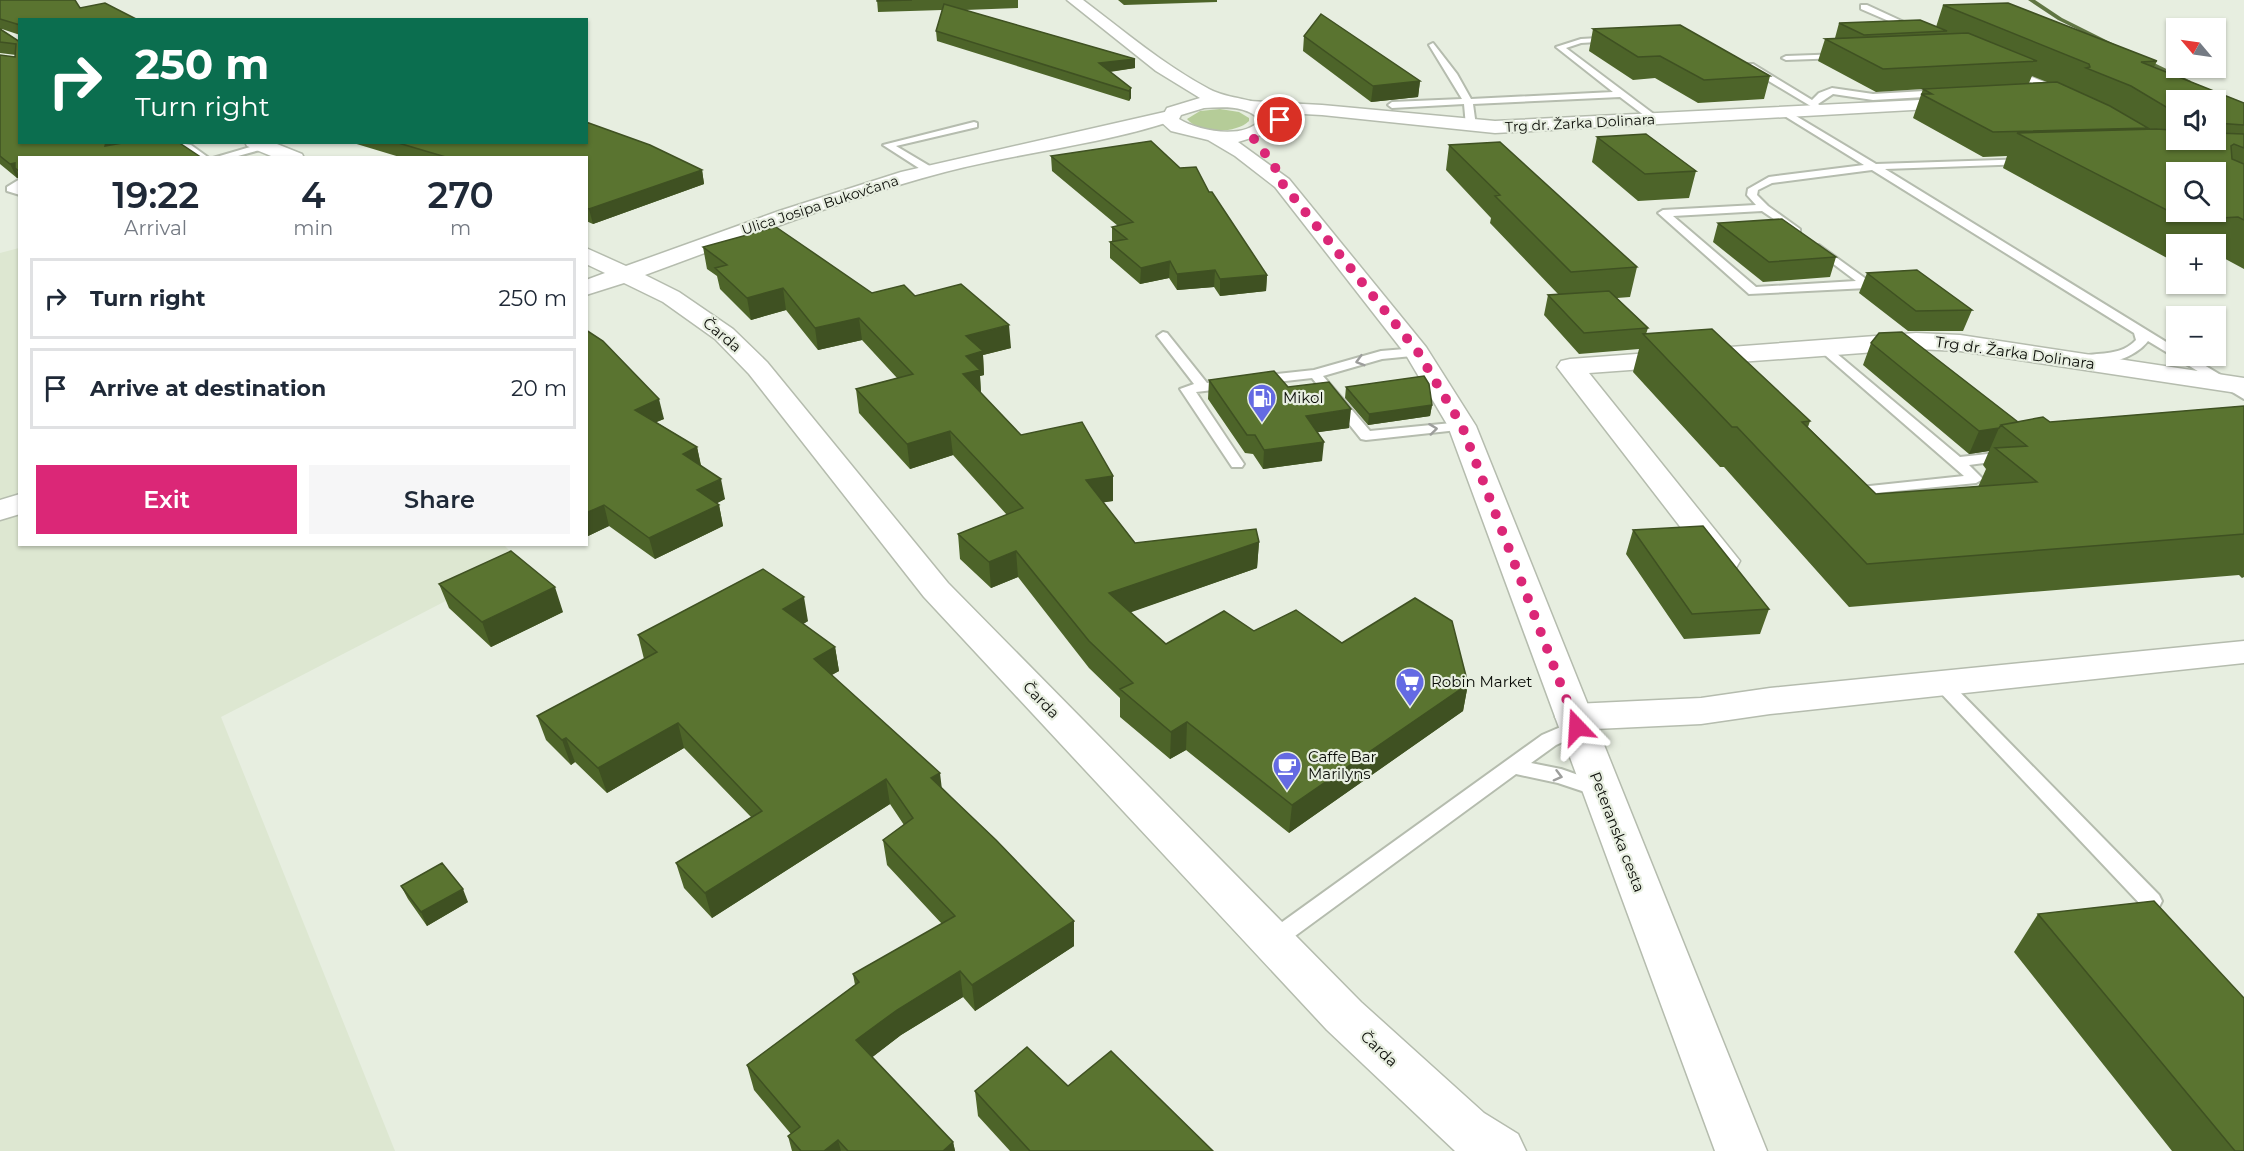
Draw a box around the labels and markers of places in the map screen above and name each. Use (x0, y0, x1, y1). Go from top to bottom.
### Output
pin (1254, 94, 1305, 145)
fuel station icon: Mikol (1246, 382, 1278, 424)
place label: Mikol (1283, 388, 1323, 407)
supermarket icon: Robin Market (1394, 666, 1426, 708)
place label: Robin Market (1431, 672, 1532, 691)
place label: Caffe Bar Marilyns (1308, 747, 1377, 783)
cafe icon: Caffe Bar Marilyns (1271, 750, 1303, 792)

